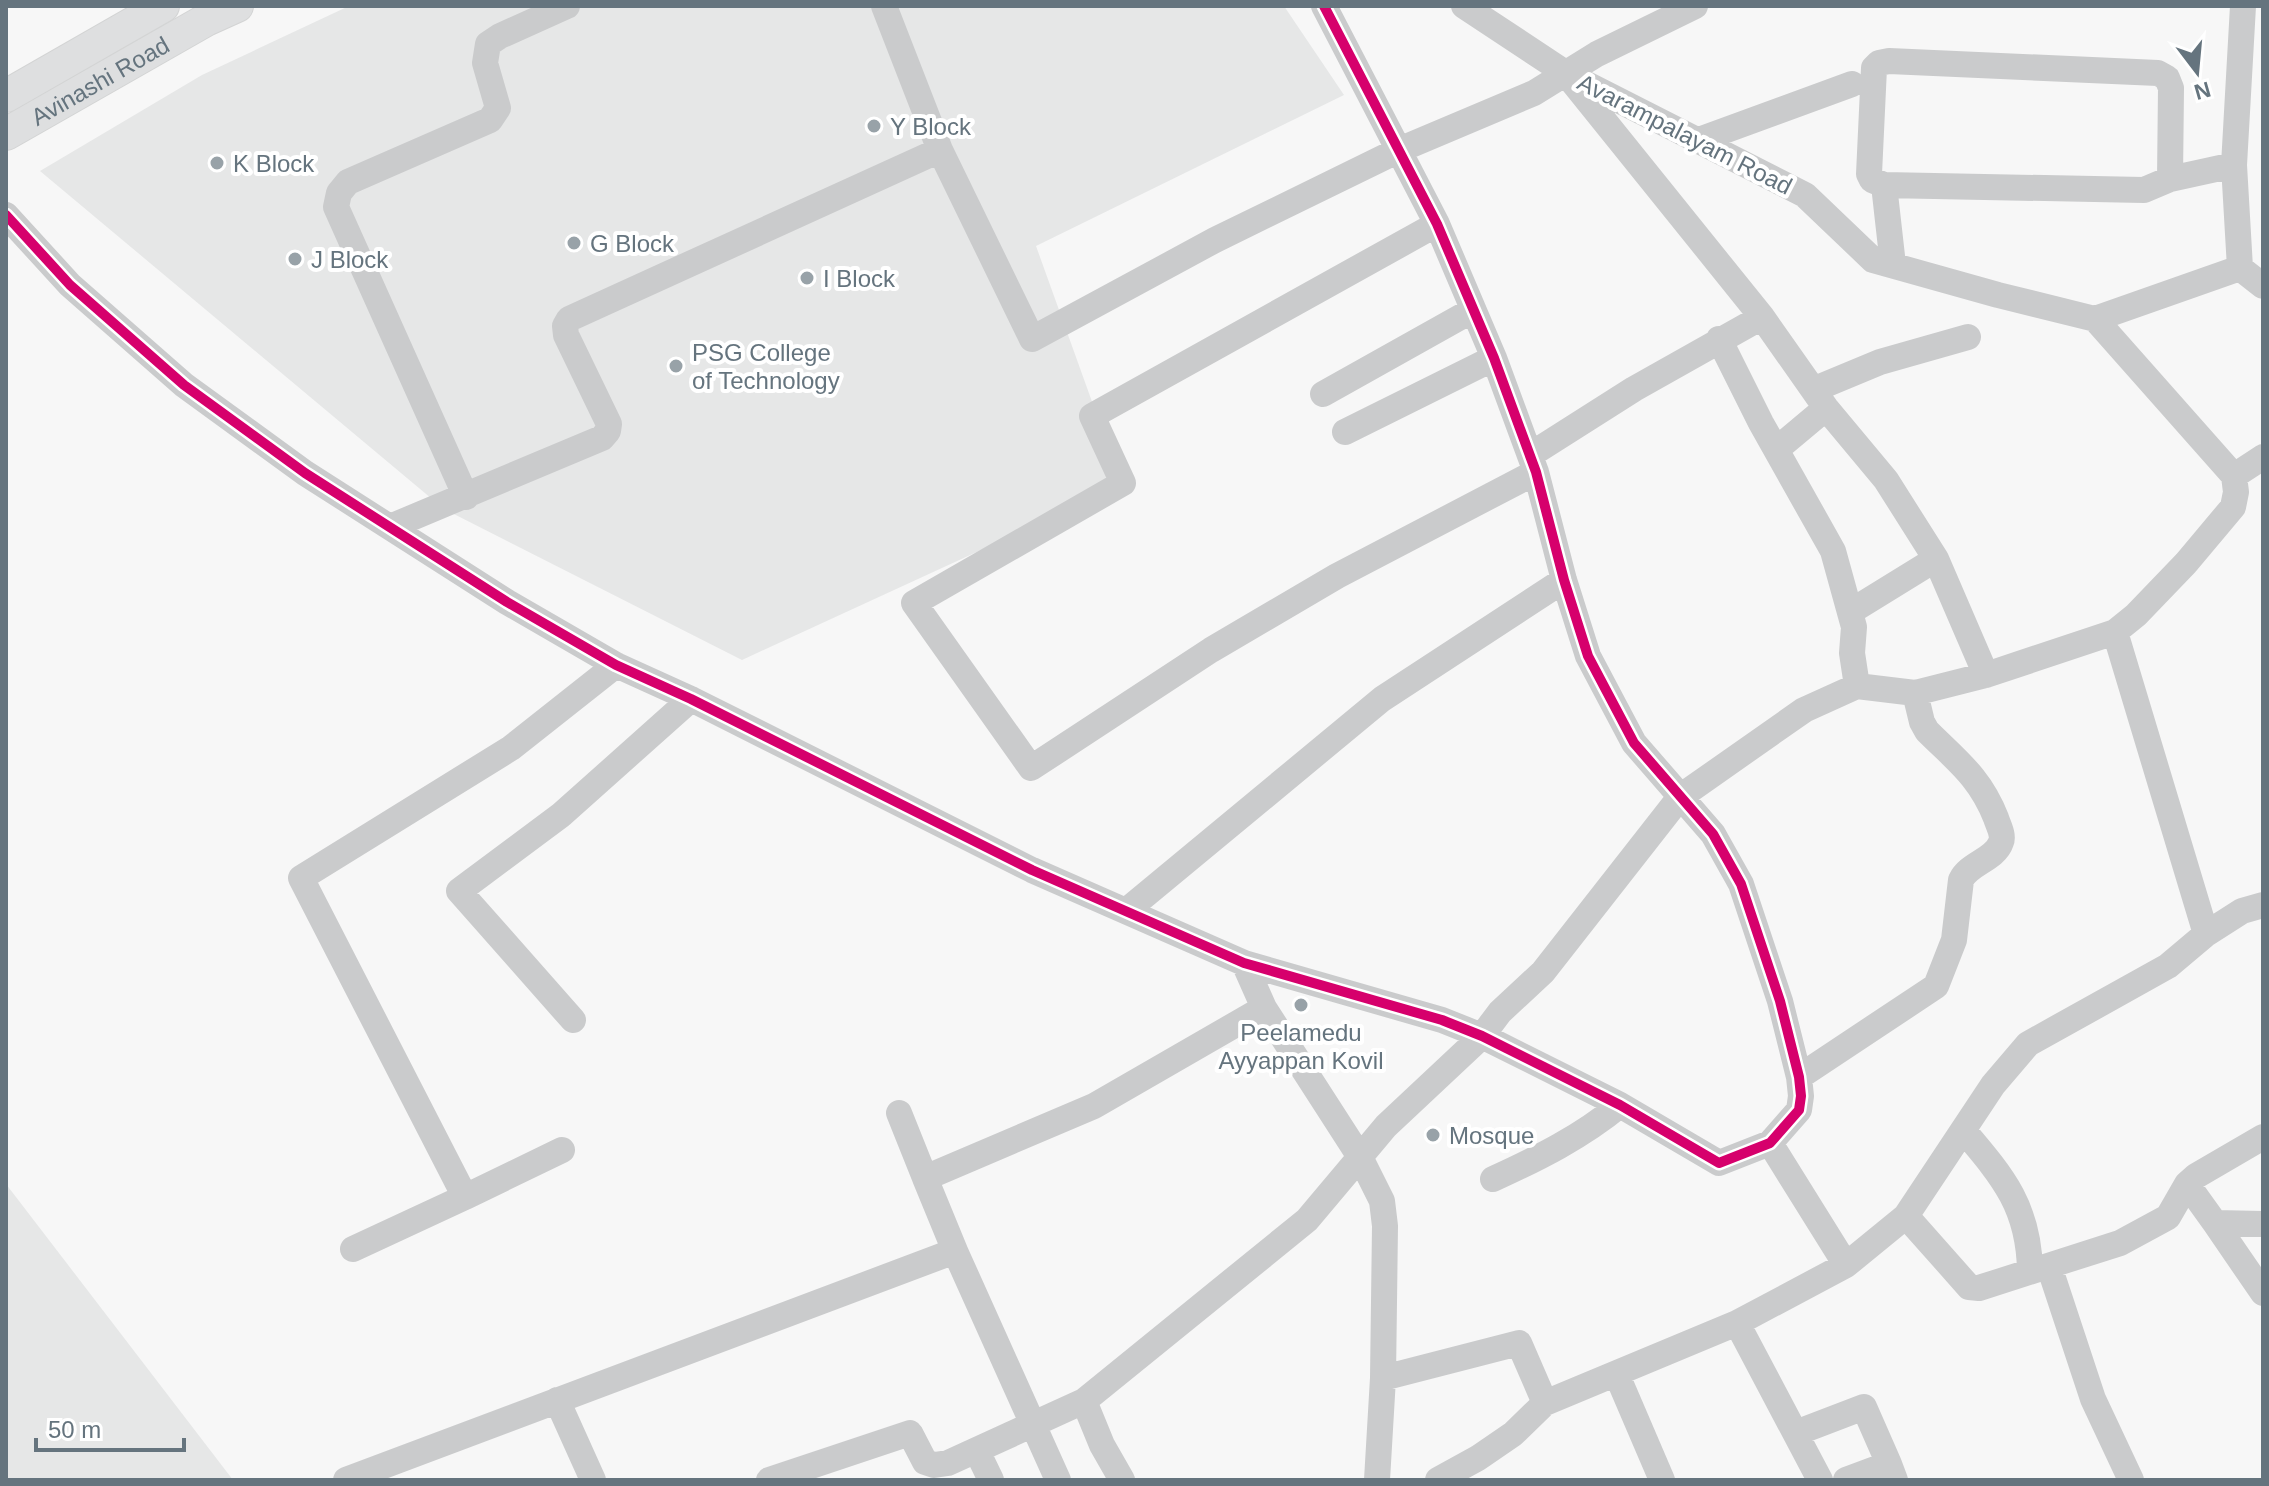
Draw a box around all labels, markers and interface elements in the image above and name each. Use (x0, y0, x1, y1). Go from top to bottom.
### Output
street label: Avinashi Road (26, 31, 174, 130)
north arrow (2157, 32, 2237, 112)
street label: Avarampalayam Road (1573, 68, 1797, 200)
text: N (2191, 77, 2213, 105)
place label: Y Block (890, 113, 972, 140)
marker: Y Block (865, 117, 883, 135)
place label: K Block (233, 150, 315, 177)
marker: K Block (208, 154, 226, 172)
place label: G Block (590, 230, 675, 257)
marker: G Block (565, 234, 583, 252)
place label: J Block (311, 246, 389, 273)
marker: J Block (286, 250, 304, 268)
place label: I Block (823, 265, 896, 292)
marker: I Block (798, 269, 816, 287)
place label: PSG College of Technology (692, 339, 840, 394)
marker: PSG College of Technology (667, 357, 685, 375)
marker: Peelamedu Ayyappan Kovil (1292, 996, 1310, 1014)
place label: Peelamedu Ayyappan Kovil (1219, 1019, 1384, 1074)
place label: Mosque (1449, 1122, 1534, 1149)
marker: Mosque (1424, 1126, 1442, 1144)
scale bar (36, 1402, 184, 1452)
text: 50 m (48, 1416, 101, 1443)

